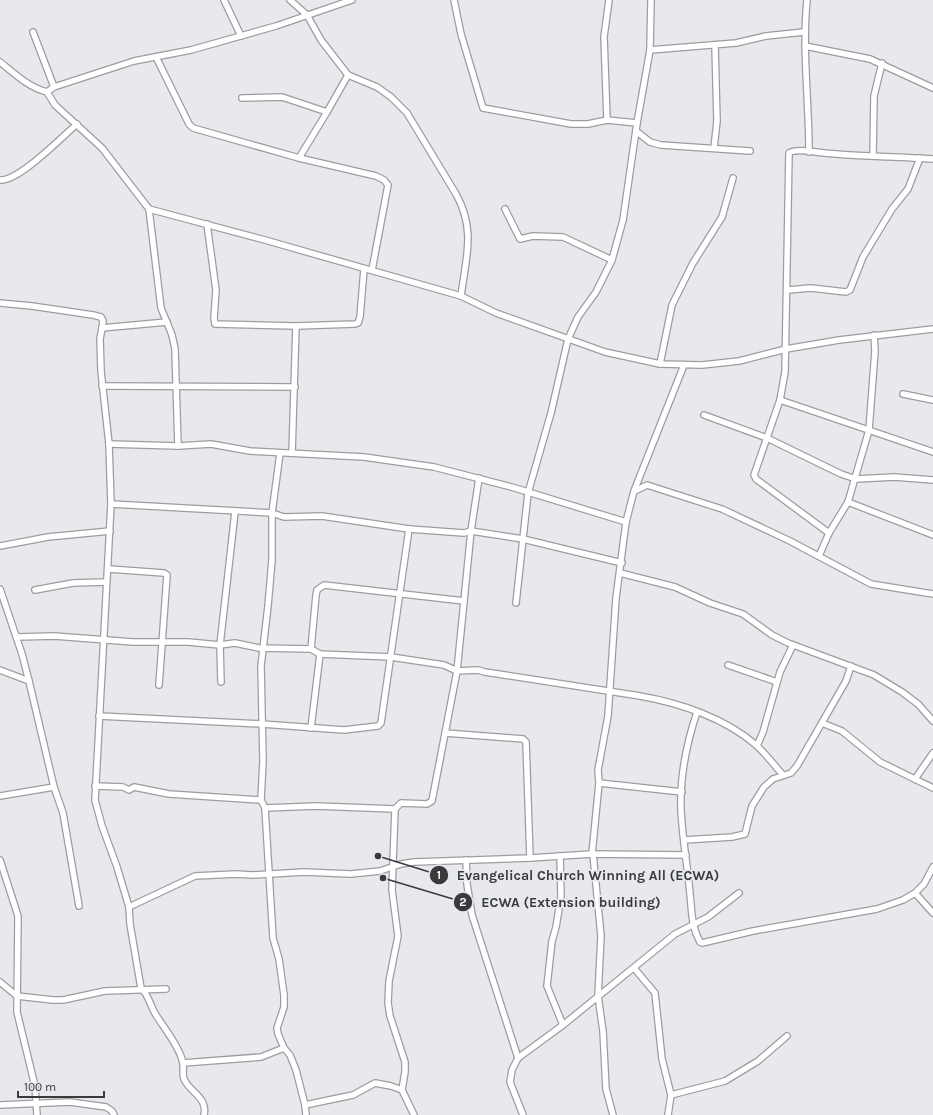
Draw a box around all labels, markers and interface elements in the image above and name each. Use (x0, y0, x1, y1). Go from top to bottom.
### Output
callout: Evangelical Church Winning All (ECWA) (429, 862, 728, 888)
text: Evangelical Church Winning All (ECWA) (457, 867, 719, 884)
text: 1 (437, 868, 441, 882)
callout: ECWA (Extension building) (453, 889, 668, 915)
text: ECWA (Extension building) (481, 894, 661, 911)
text: 2 (459, 895, 467, 909)
scale bar (18, 1073, 104, 1099)
text: 100 m (24, 1080, 56, 1094)

